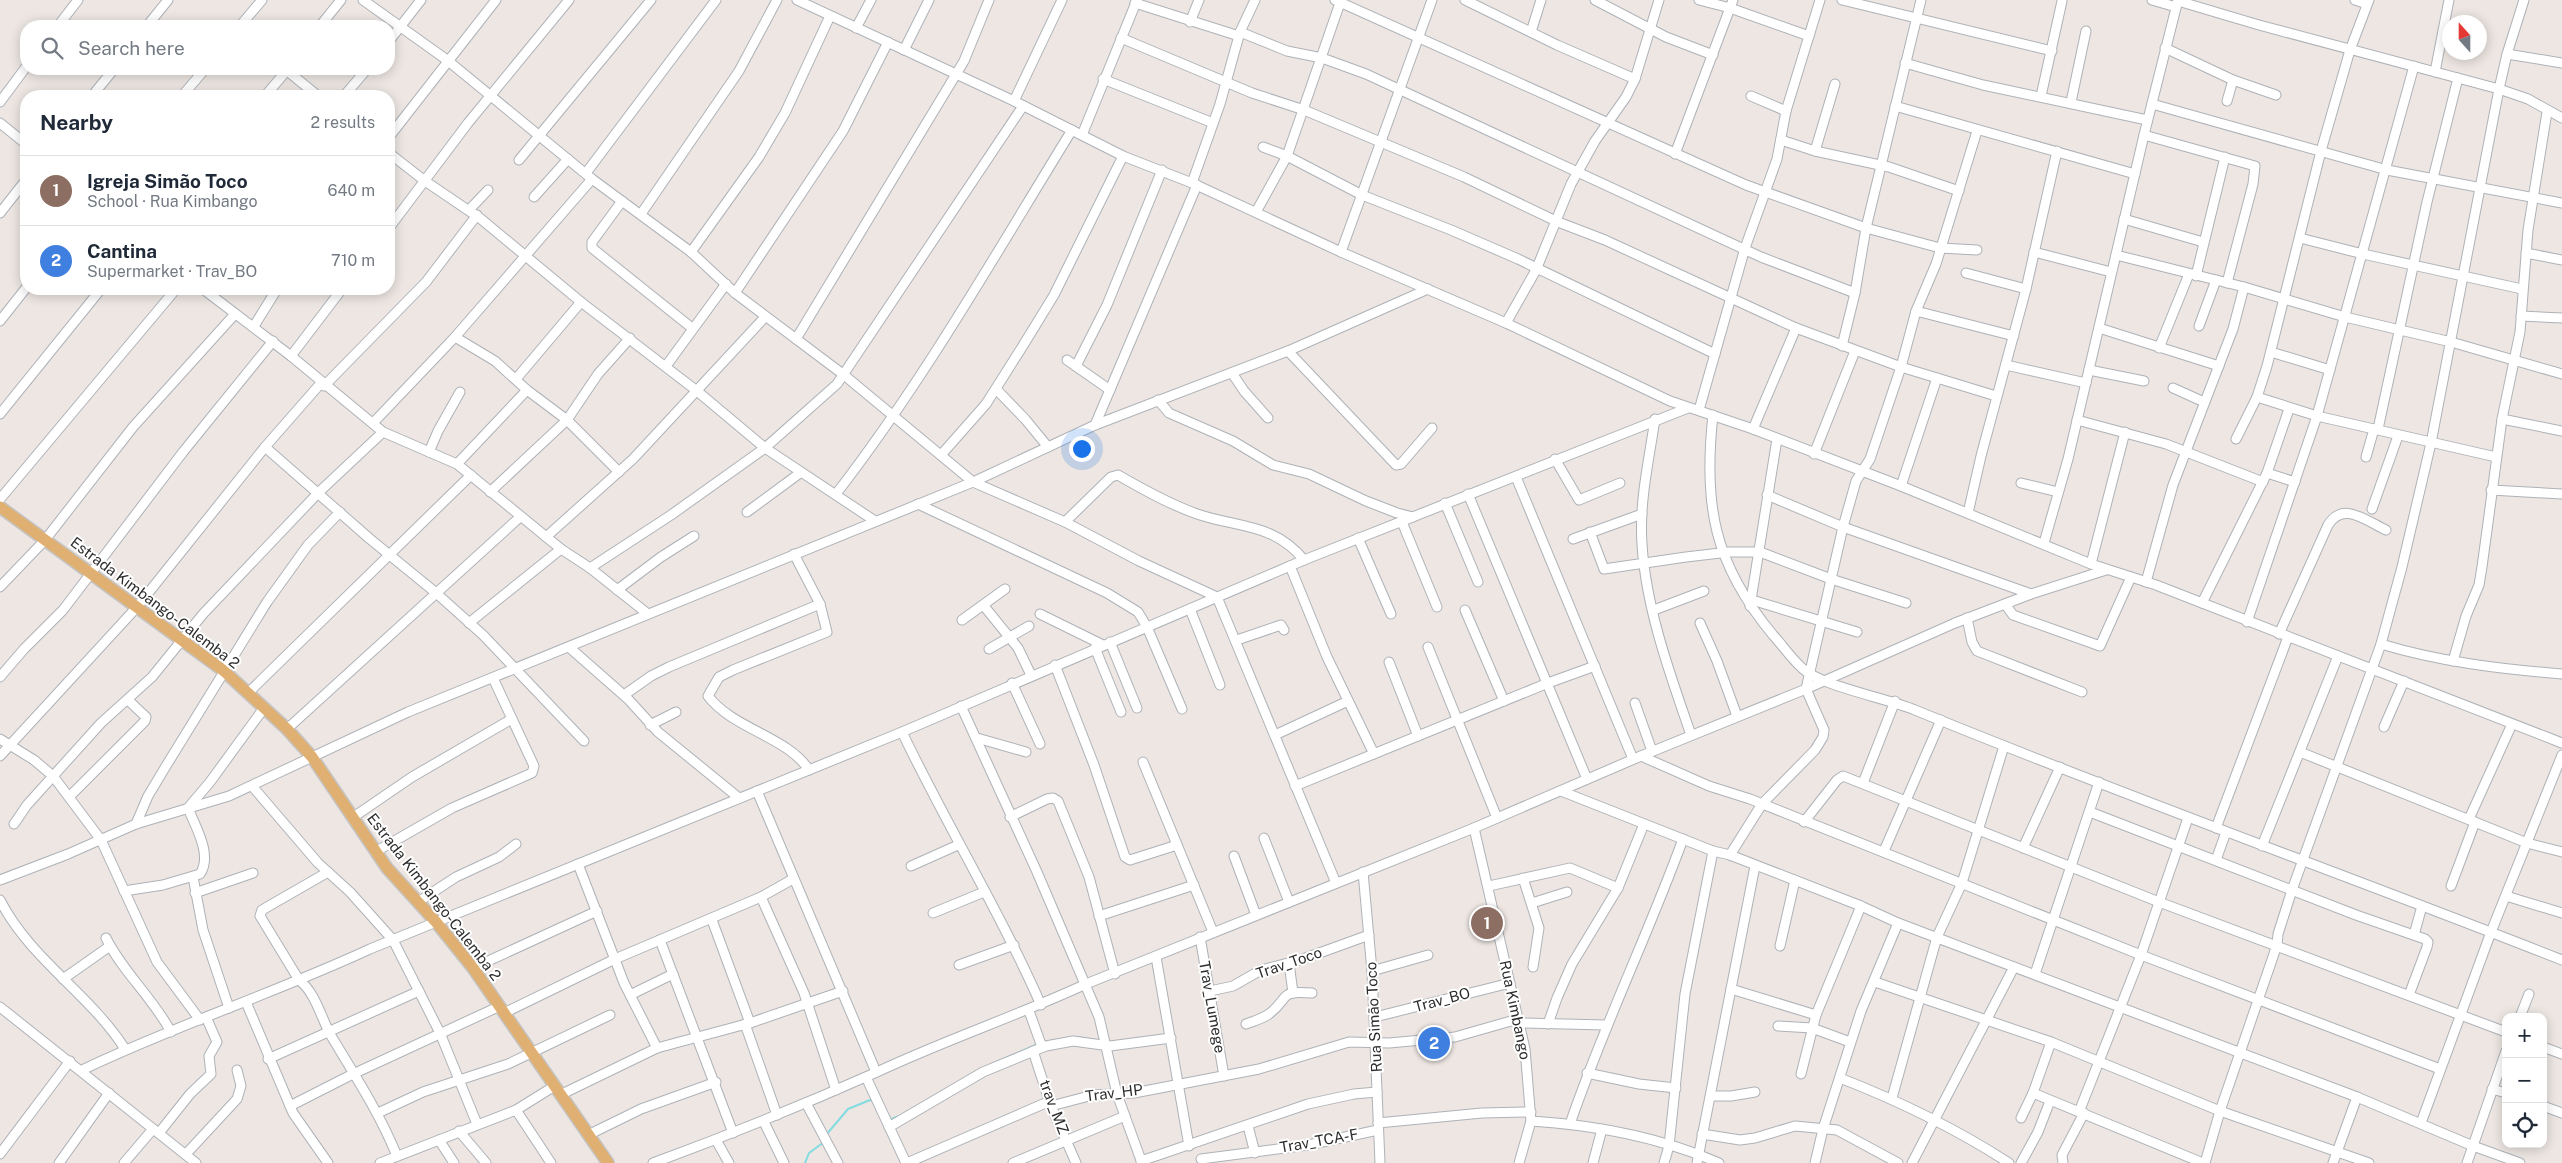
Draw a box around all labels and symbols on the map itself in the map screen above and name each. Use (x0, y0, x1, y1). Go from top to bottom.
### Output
north arrow (2442, 15, 2487, 60)
your location (1069, 436, 1095, 462)
street label: Estrada Kimbango-Calemba 2 (67, 533, 243, 672)
street label: Estrada Kimbango-Calemba 2 (364, 810, 505, 984)
pin: 1 (1471, 904, 1503, 942)
street label: Trav_Toco (1254, 943, 1324, 982)
street label: Rua Kimbango (1497, 959, 1534, 1061)
street label: Trav_Lumege (1196, 960, 1229, 1054)
street label: Rua Simão Toco (1362, 961, 1385, 1073)
street label: Trav_BO (1412, 984, 1472, 1015)
pin: 2 (1418, 1024, 1450, 1062)
street label: trav_MZ (1036, 1077, 1073, 1136)
street label: Trav_HP (1084, 1080, 1144, 1104)
street label: Trav_TCA-F (1278, 1125, 1360, 1156)

